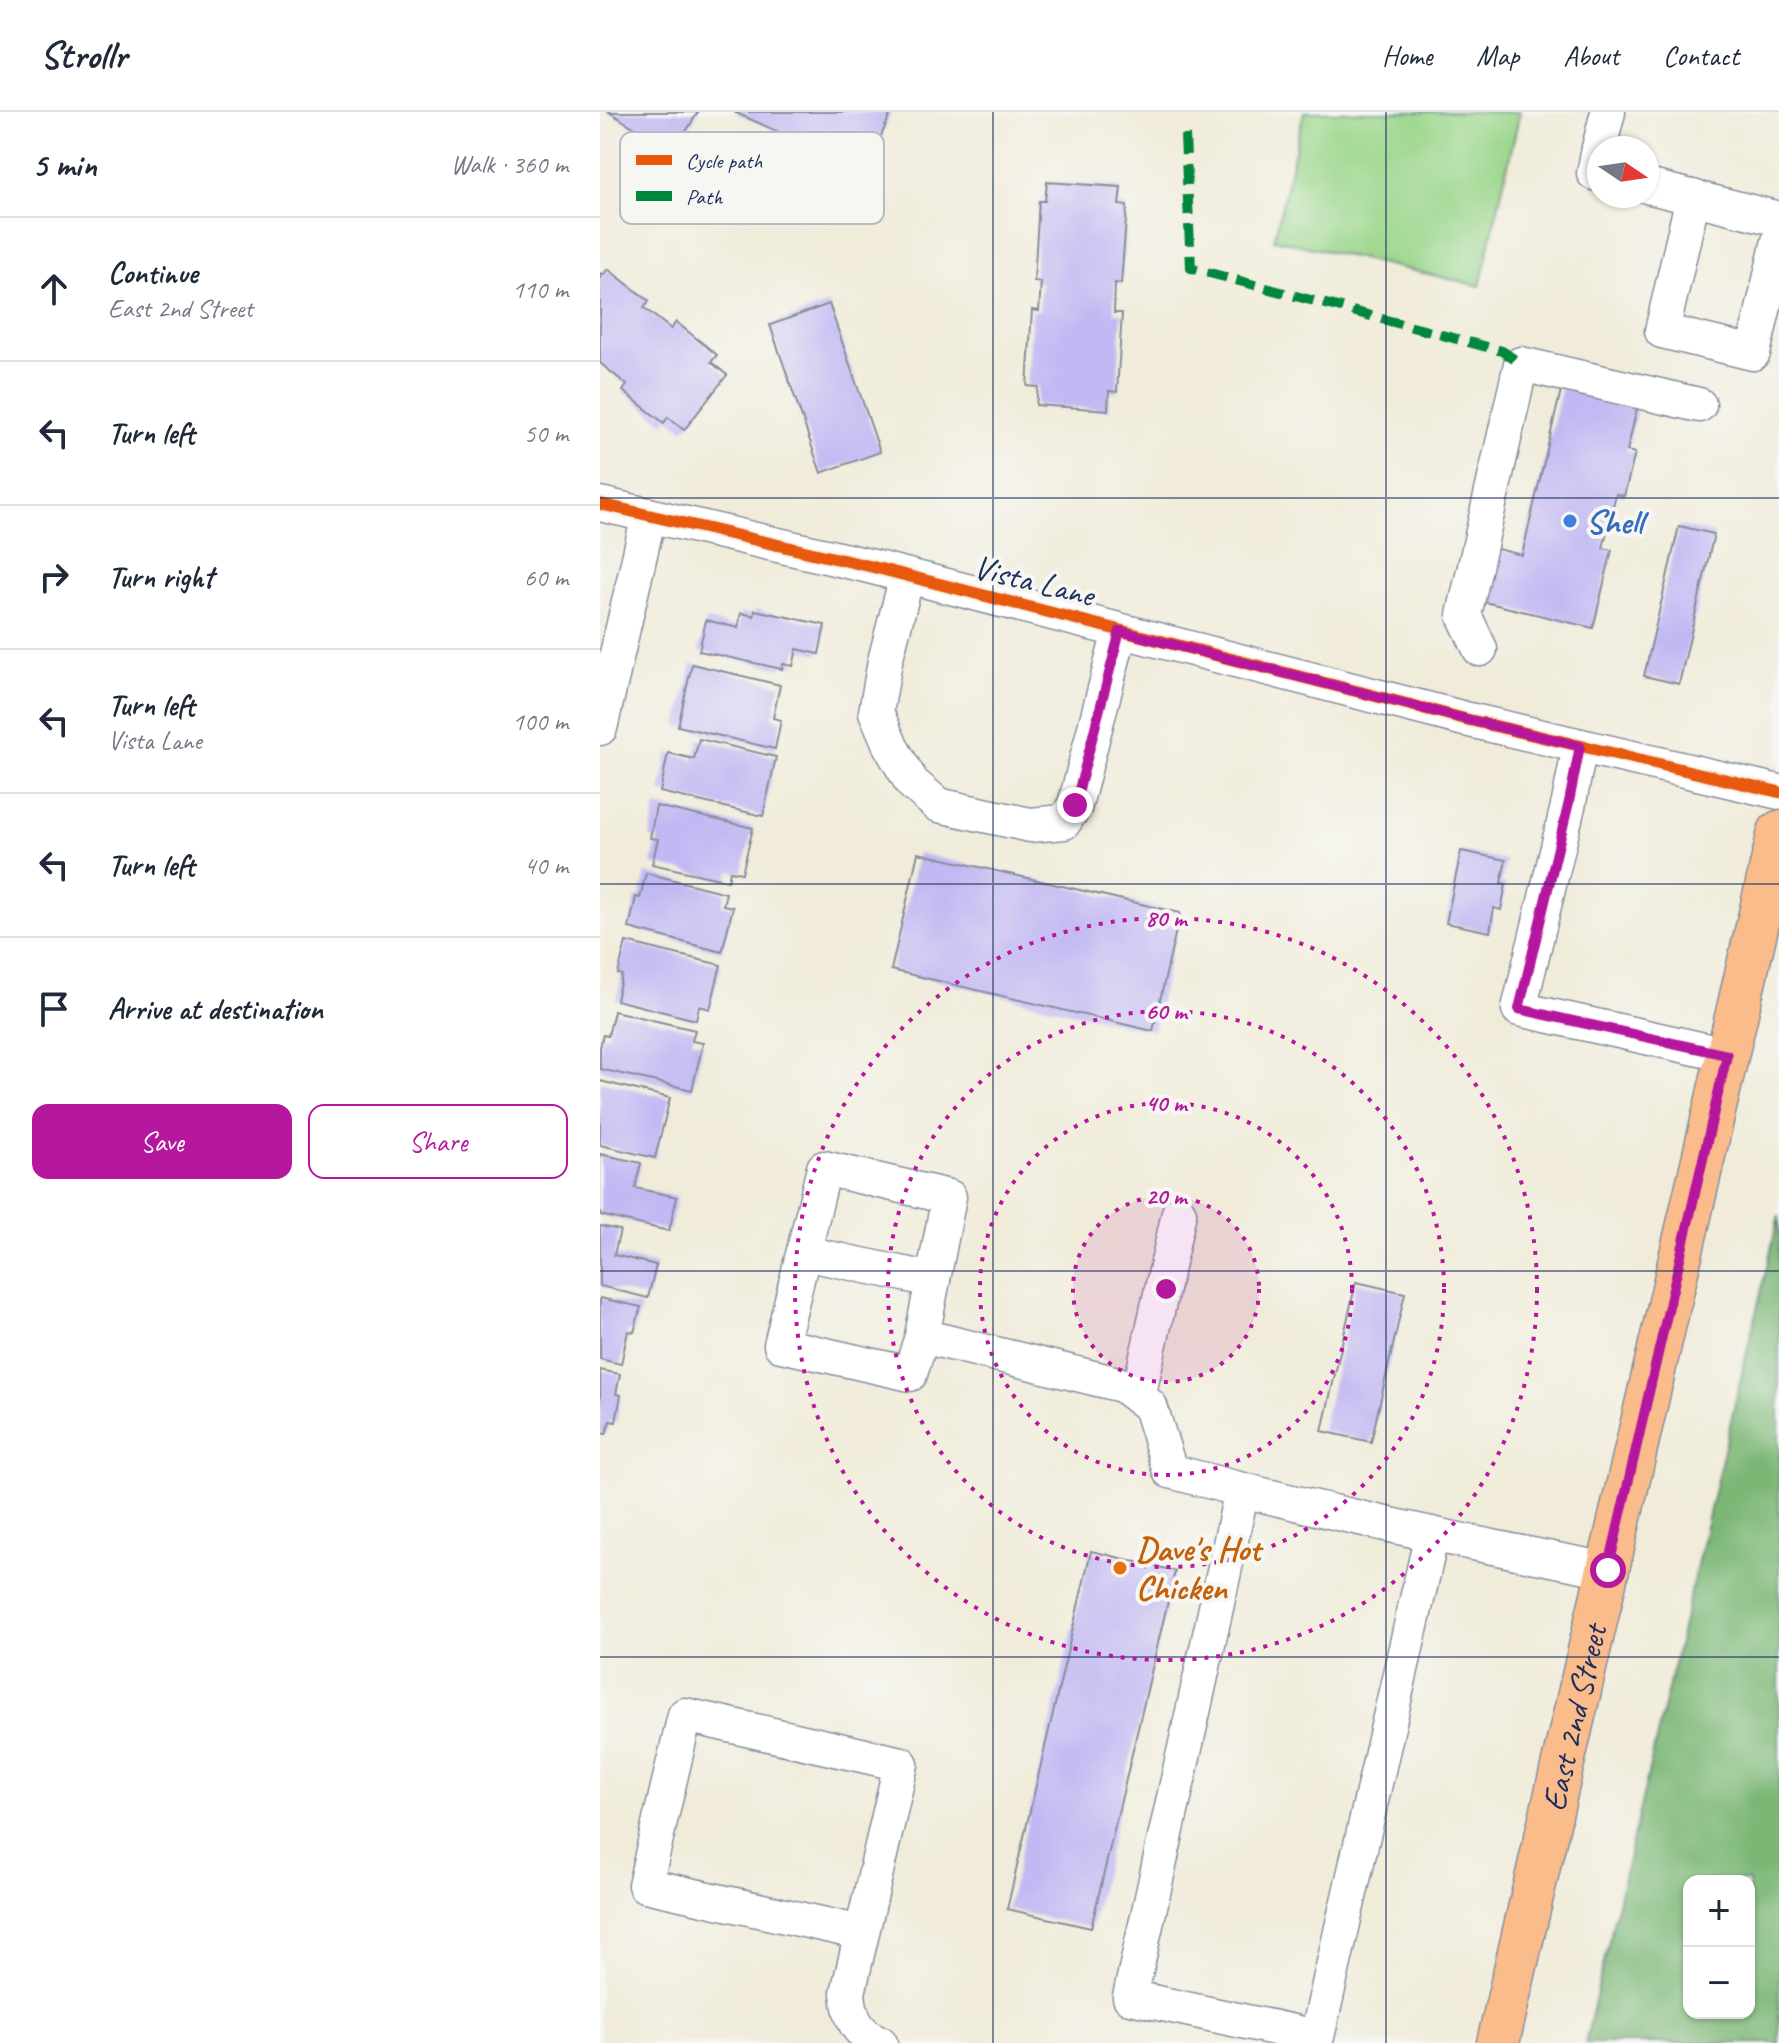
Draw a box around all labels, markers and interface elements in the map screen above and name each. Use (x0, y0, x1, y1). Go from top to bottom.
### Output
text: Strollr (40, 32, 127, 79)
text: Home (1382, 38, 1432, 73)
text: Map (1476, 38, 1519, 73)
text: About (1563, 38, 1619, 73)
text: Contact (1663, 38, 1739, 73)
legend (620, 132, 884, 224)
north arrow (1587, 136, 1659, 208)
text: 5 min (32, 143, 97, 186)
text: Cycle path (686, 147, 763, 175)
text: Walk · 360 m (451, 148, 568, 181)
text: Path (686, 183, 723, 211)
text: Continue (108, 254, 198, 292)
icon: ahead (32, 267, 76, 311)
text: 110 m (512, 273, 568, 306)
text: East 2nd Street (108, 292, 253, 325)
icon: left (32, 411, 76, 455)
text: Turn left (108, 414, 195, 452)
text: 50 m (524, 417, 568, 450)
place label: Shell (1586, 500, 1649, 543)
marker: Shell (1561, 512, 1579, 530)
street label: Vista Lane (969, 545, 1101, 617)
icon: right (32, 555, 76, 599)
text: Turn right (108, 558, 213, 596)
text: 60 m (524, 561, 568, 594)
text: Turn left (108, 686, 195, 724)
icon: left (32, 699, 76, 743)
text: 100 m (512, 705, 568, 738)
text: Vista Lane (108, 724, 202, 757)
route end (1057, 787, 1093, 823)
icon: left (32, 843, 76, 887)
text: Turn left (108, 846, 195, 884)
text: 40 m (524, 849, 568, 882)
text: 80 m (1145, 903, 1189, 933)
icon: arrive (32, 987, 76, 1031)
text: Arrive at destination (108, 990, 323, 1028)
text: 60 m (1145, 996, 1189, 1026)
text: 40 m (1145, 1088, 1189, 1118)
button: Save (32, 1104, 292, 1179)
button: Share (308, 1104, 568, 1179)
text: 20 m (1145, 1181, 1189, 1211)
centre of rings (1152, 1275, 1180, 1303)
place label: Dave's Hot Chicken (1136, 1527, 1264, 1609)
route start (1590, 1552, 1626, 1588)
marker: Dave's Hot Chicken (1111, 1559, 1129, 1577)
street label: East 2nd Street (1532, 1617, 1617, 1815)
map controls (1683, 1875, 1755, 2019)
button: + (1683, 1875, 1755, 1947)
button: − (1683, 1947, 1755, 2019)

